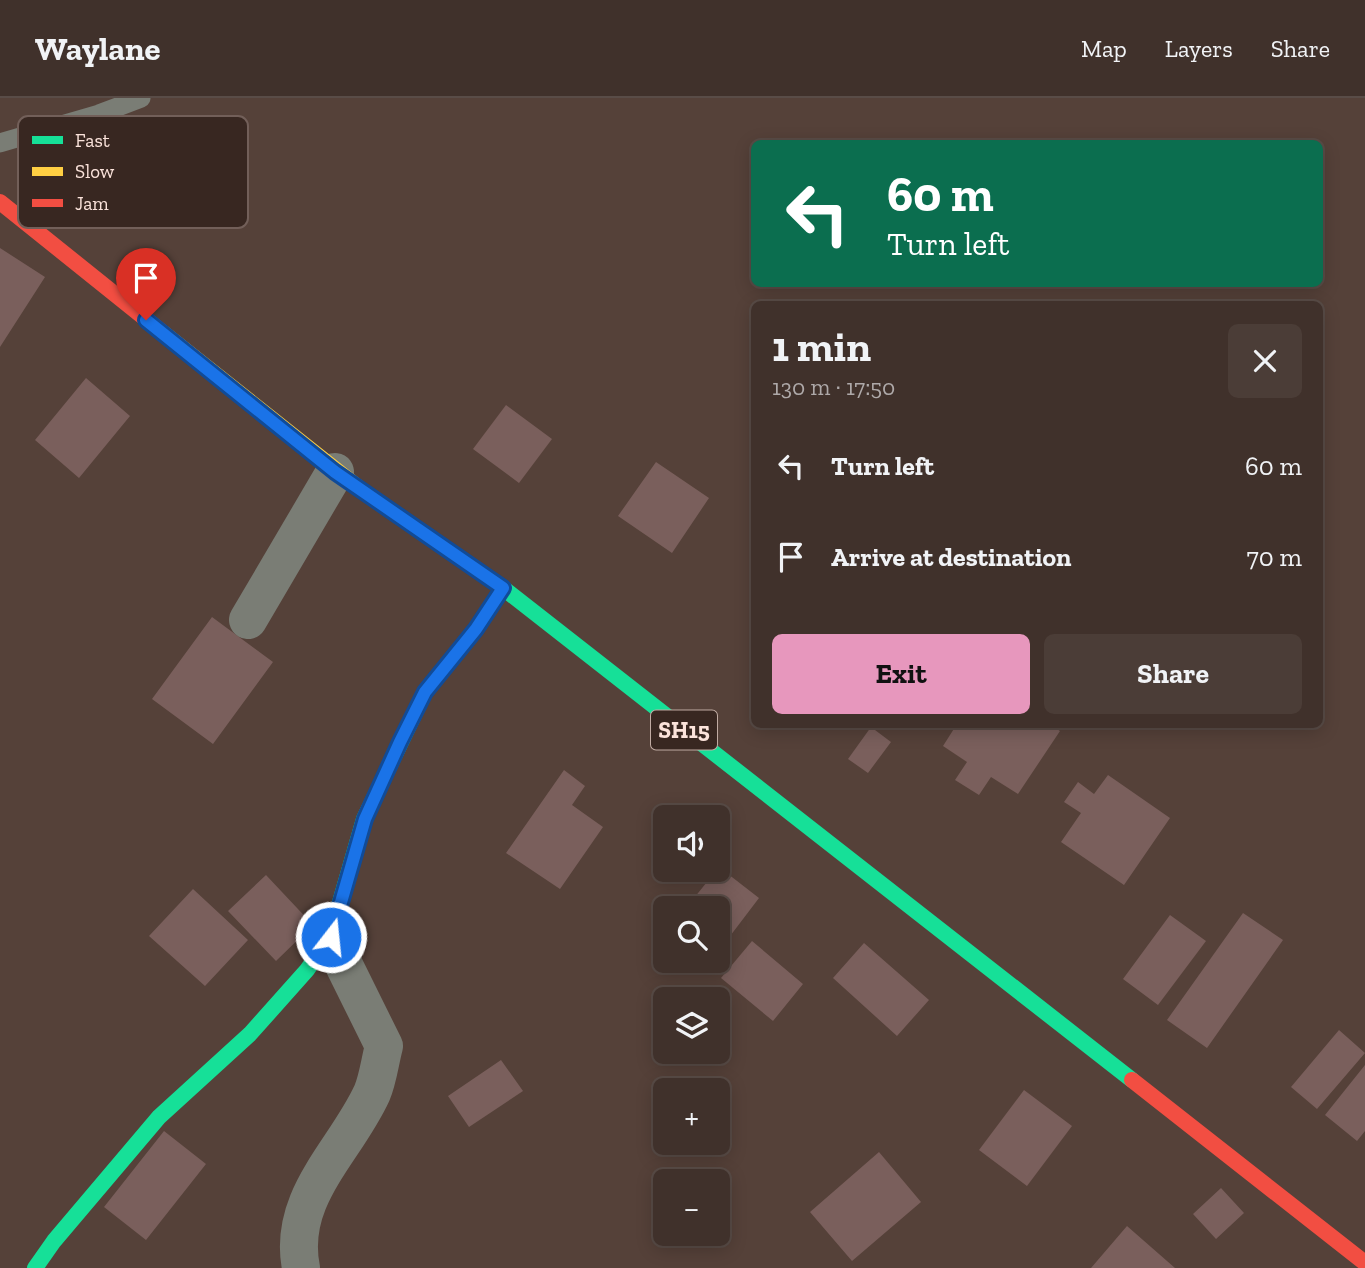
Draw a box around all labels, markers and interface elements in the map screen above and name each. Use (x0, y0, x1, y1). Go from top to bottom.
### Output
text: Waylane (35, 29, 161, 68)
text: Map (1081, 34, 1127, 63)
text: Layers (1165, 34, 1233, 63)
text: Share (1271, 34, 1330, 63)
legend (18, 116, 248, 228)
text: Fast (75, 129, 110, 152)
text: Slow (75, 160, 115, 183)
text: 60 m (887, 165, 994, 224)
icon: left (772, 168, 863, 259)
text: Jam (75, 192, 109, 215)
text: Turn left (887, 225, 1009, 263)
pin (116, 248, 176, 320)
icon: arrive (127, 259, 165, 297)
text: 1 min (772, 321, 871, 372)
button: close (1228, 324, 1302, 398)
text: 130 m · 17:50 (772, 373, 895, 401)
icon: left (772, 447, 810, 485)
text: Turn left (831, 450, 934, 482)
text: 60 m (1245, 450, 1302, 482)
icon: arrive (772, 538, 810, 576)
text: Arrive at destination (831, 541, 1071, 573)
text: 70 m (1246, 541, 1302, 573)
button: Exit (772, 634, 1030, 714)
button: Share (1044, 634, 1302, 714)
road number: SH15 (651, 710, 717, 750)
map controls (653, 805, 730, 1246)
button: sound (653, 805, 730, 882)
button: search (653, 896, 730, 973)
position arrow (294, 900, 368, 974)
button: layers (653, 987, 730, 1064)
button: + (653, 1078, 730, 1155)
button: − (653, 1169, 730, 1246)

